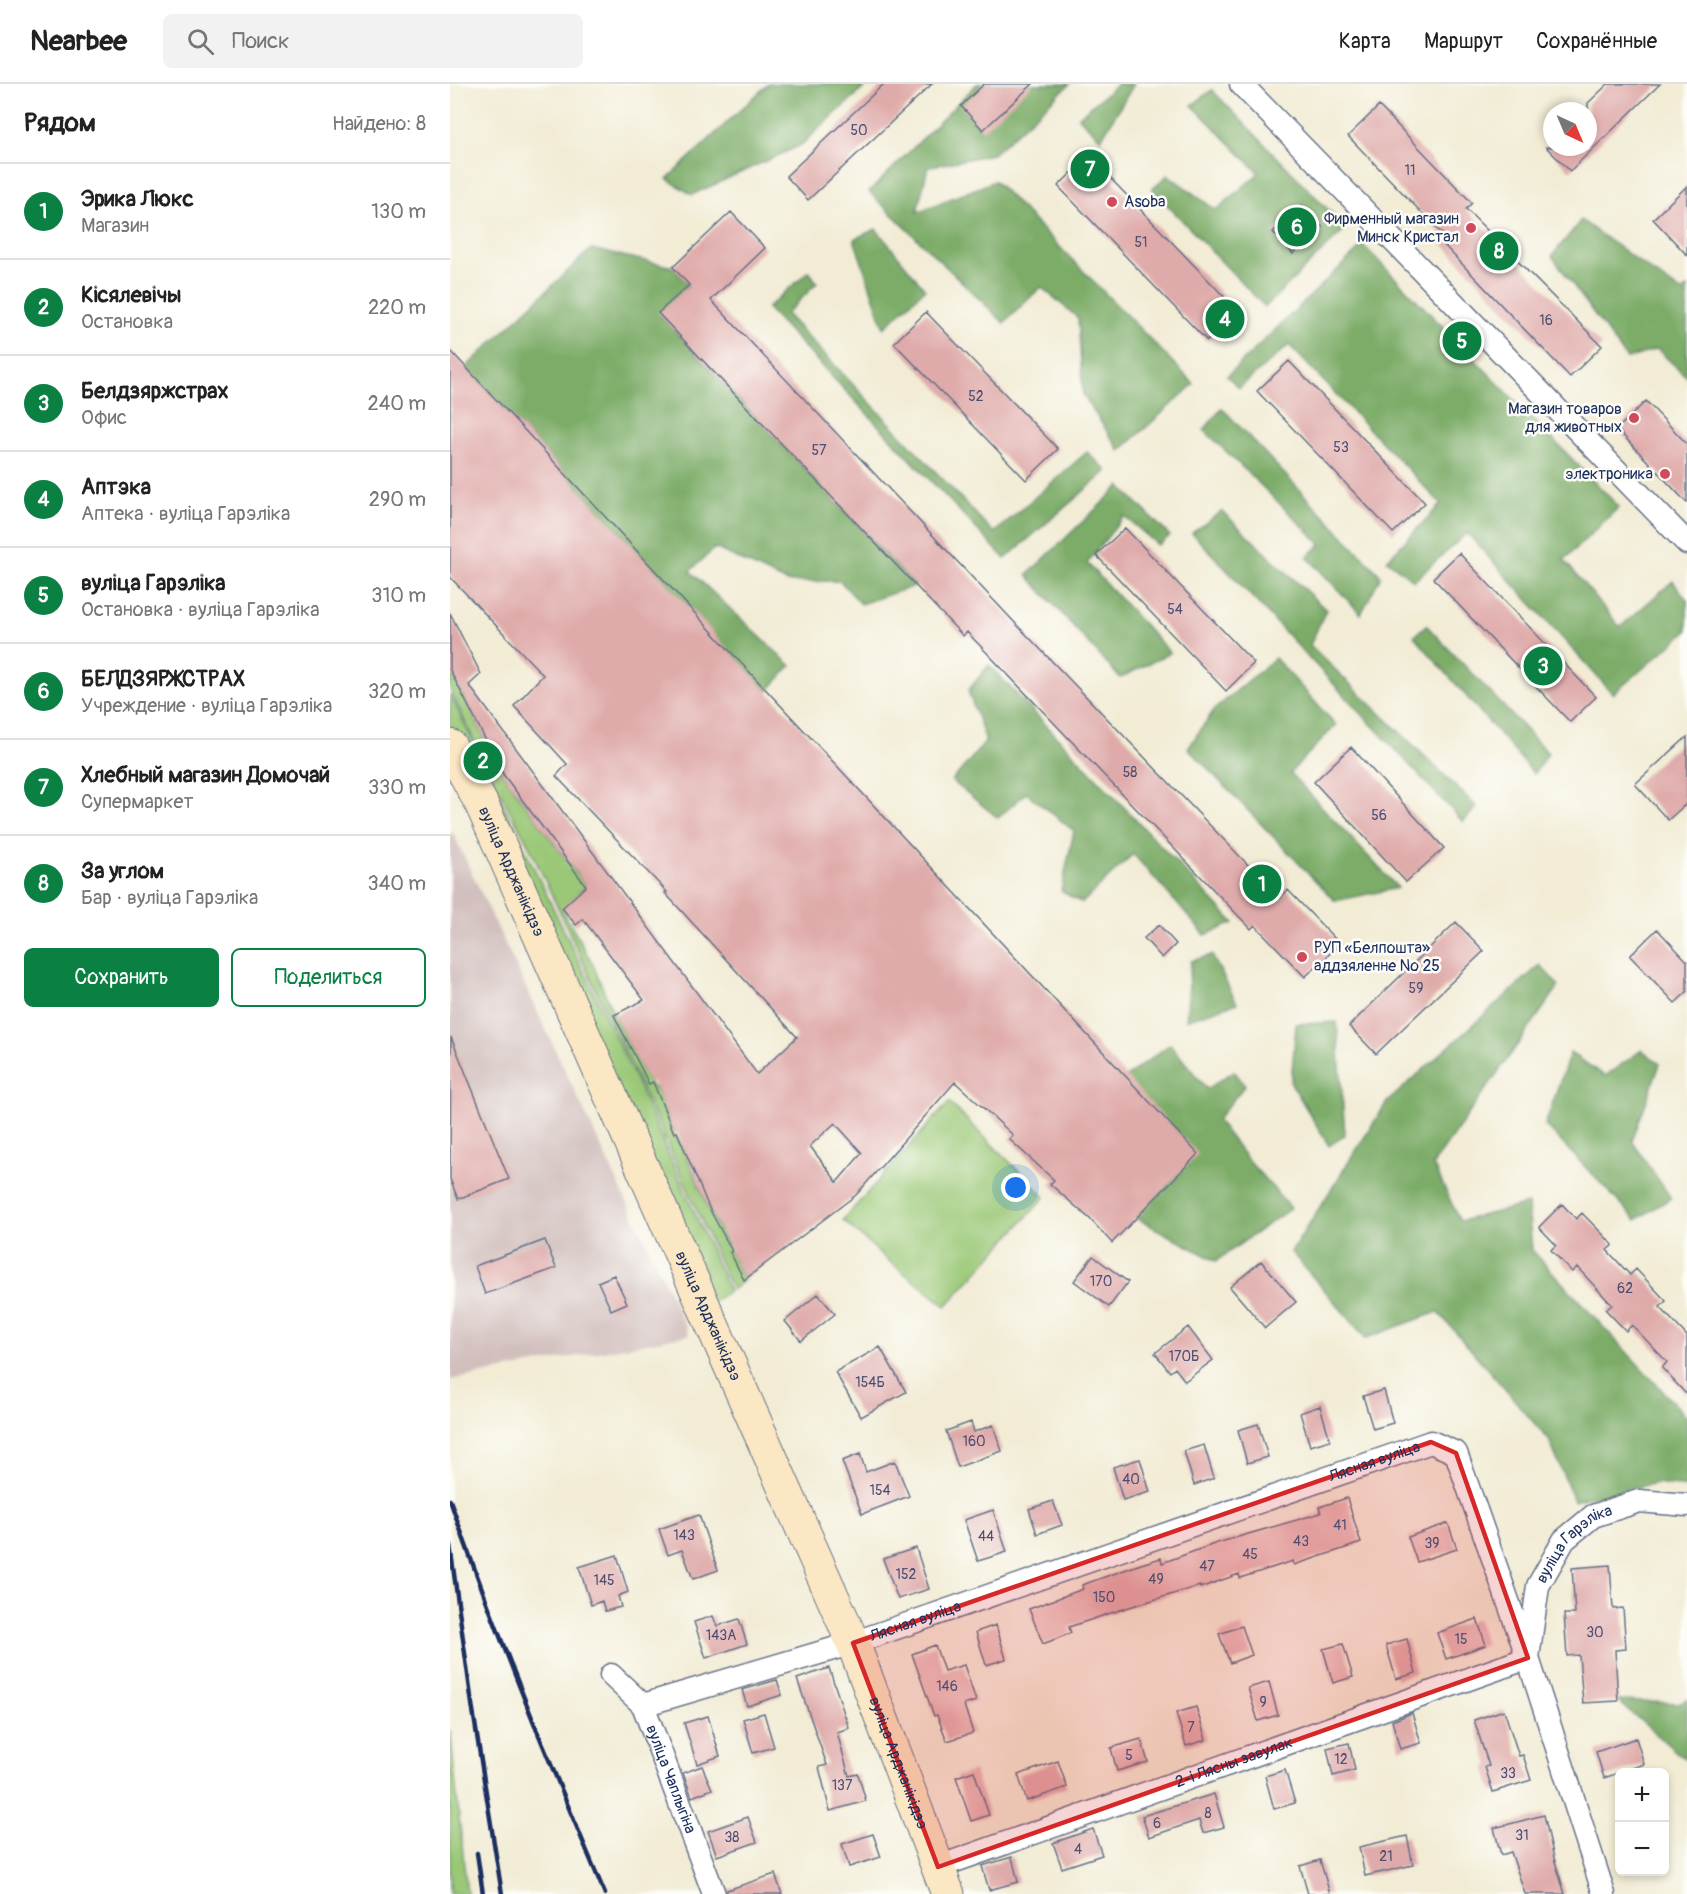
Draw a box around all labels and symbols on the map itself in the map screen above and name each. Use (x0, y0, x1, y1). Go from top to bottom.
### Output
north arrow (1543, 102, 1597, 156)
house number: 50 (850, 122, 868, 139)
pin: 7 (1070, 146, 1110, 191)
house number: 11 (1405, 162, 1415, 179)
place label: Asoba (1124, 192, 1165, 212)
marker: Asoba (1105, 195, 1119, 209)
pin: 6 (1278, 204, 1316, 250)
place label: Фирменный магазин Минск Кристал (1324, 209, 1459, 247)
marker: Фирменный магазин Минск Кристал (1464, 221, 1478, 235)
pin: 8 (1480, 228, 1518, 274)
house number: 51 (1134, 234, 1148, 251)
pin: 4 (1206, 296, 1244, 342)
house number: 16 (1539, 312, 1553, 329)
pin: 5 (1442, 318, 1482, 364)
house number: 52 (968, 388, 984, 405)
place label: Магазин товаров для животных (1508, 399, 1622, 437)
marker: Магазин товаров для животных (1627, 411, 1641, 425)
house number: 53 (1333, 439, 1349, 456)
house number: 57 (812, 442, 827, 459)
place label: электроника (1565, 464, 1653, 484)
marker: электроника (1658, 467, 1672, 481)
house number: 54 (1167, 601, 1183, 618)
pin: 3 (1524, 644, 1562, 688)
pin: 2 (464, 738, 502, 784)
house number: 58 (1123, 764, 1137, 781)
street label: вуліца Арджанікідзэ (474, 804, 549, 940)
house number: 56 (1371, 807, 1387, 824)
pin: 1 (1242, 862, 1282, 906)
place label: РУП «Белпошта» аддзяленне № 25 (1314, 938, 1440, 976)
marker: РУП «Белпошта» аддзяленне № 25 (1295, 950, 1309, 964)
house number: 59 (1409, 980, 1423, 997)
your location (1001, 1173, 1030, 1202)
street label: вуліца Арджанікідзэ (671, 1248, 746, 1384)
house number: 170 (1090, 1273, 1112, 1290)
house number: 62 (1617, 1280, 1633, 1297)
house number: 170Б (1169, 1348, 1199, 1365)
house number: 154Б (855, 1374, 885, 1391)
house number: 160 (962, 1433, 986, 1450)
street label: Лясная вуліца (1325, 1437, 1423, 1487)
house number: 40 (1122, 1471, 1140, 1488)
house number: 154 (869, 1482, 891, 1499)
street label: вуліца Гарэліка (1532, 1500, 1615, 1587)
house number: 41 (1333, 1517, 1347, 1534)
house number: 143 (673, 1527, 695, 1544)
house number: 44 (978, 1528, 994, 1545)
house number: 43 (1293, 1533, 1309, 1550)
house number: 39 (1424, 1535, 1440, 1552)
house number: 45 (1242, 1546, 1258, 1563)
house number: 47 (1199, 1558, 1215, 1575)
house number: 152 (896, 1566, 917, 1583)
house number: 49 (1148, 1571, 1164, 1588)
house number: 145 (593, 1572, 615, 1589)
house number: 150 (1093, 1589, 1115, 1606)
street label: Лясная вуліца (866, 1596, 964, 1647)
house number: 30 (1586, 1624, 1604, 1641)
house number: 143А (706, 1627, 736, 1644)
house number: 15 (1454, 1631, 1468, 1648)
house number: 146 (936, 1678, 958, 1695)
street label: вуліца Арджанікідзэ (864, 1694, 933, 1832)
house number: 9 (1259, 1694, 1267, 1711)
house number: 7 (1187, 1719, 1195, 1736)
street label: вуліца Чаплыгіна (641, 1722, 700, 1836)
street label: 2-і Лясны завулак (1173, 1732, 1295, 1792)
house number: 5 (1125, 1747, 1133, 1764)
house number: 12 (1334, 1751, 1348, 1768)
house number: 33 (1500, 1765, 1516, 1782)
house number: 137 (832, 1777, 853, 1794)
house number: 8 (1204, 1805, 1212, 1822)
house number: 6 (1153, 1815, 1161, 1832)
house number: 31 (1515, 1827, 1529, 1844)
house number: 38 (725, 1829, 739, 1846)
house number: 4 (1074, 1841, 1082, 1858)
house number: 21 (1379, 1848, 1393, 1865)

